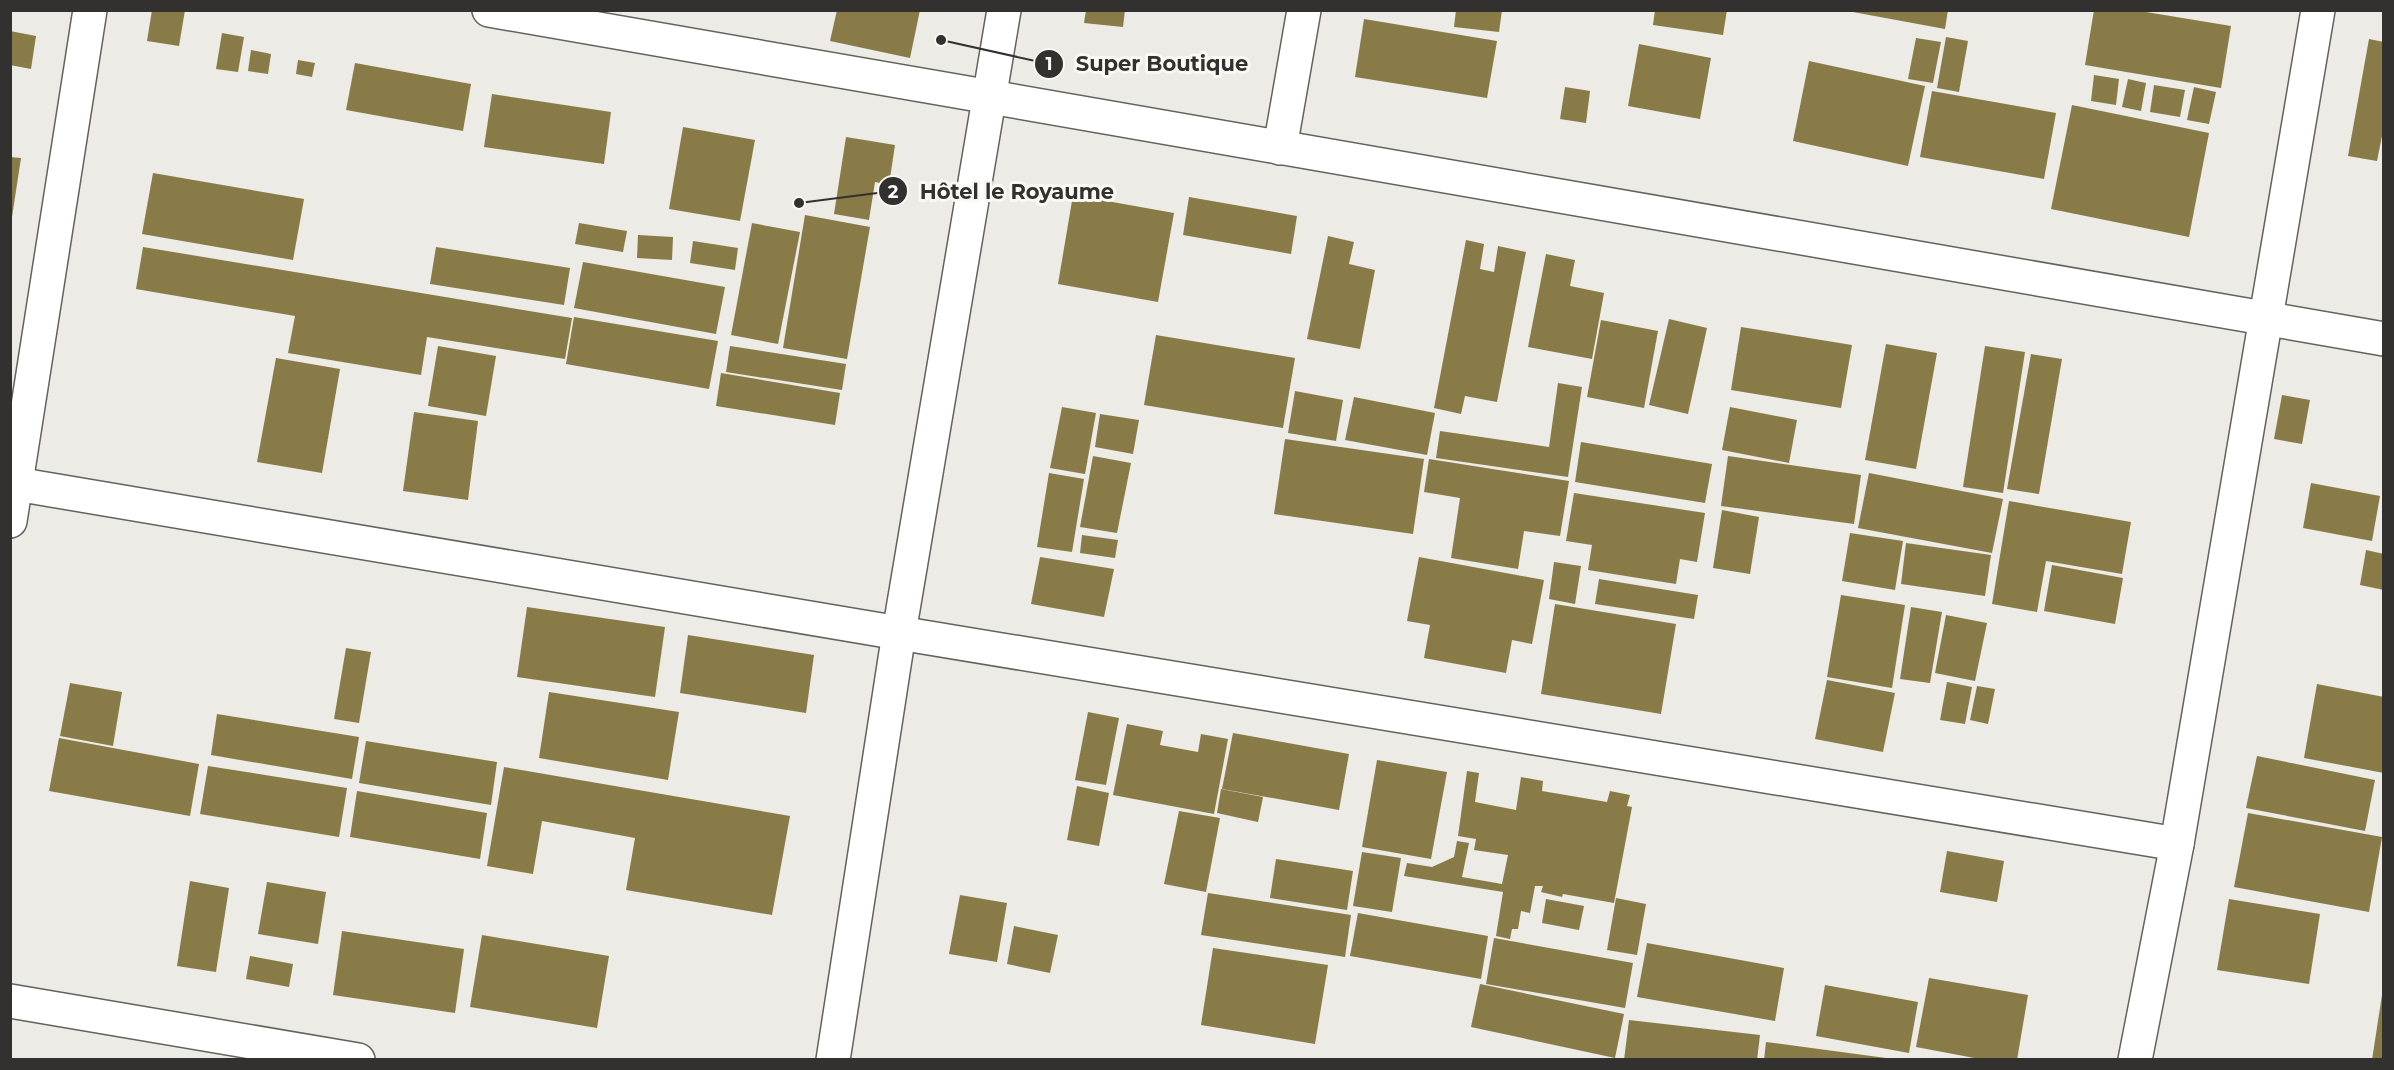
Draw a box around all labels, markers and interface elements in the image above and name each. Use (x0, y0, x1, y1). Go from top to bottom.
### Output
callout: Super Boutique (1034, 44, 1260, 83)
text: Super Boutique (1076, 51, 1248, 76)
text: 1 (1045, 53, 1053, 75)
callout: Hôtel le Royaume (878, 172, 1126, 211)
text: Hôtel le Royaume (920, 179, 1114, 204)
text: 2 (888, 181, 899, 203)

